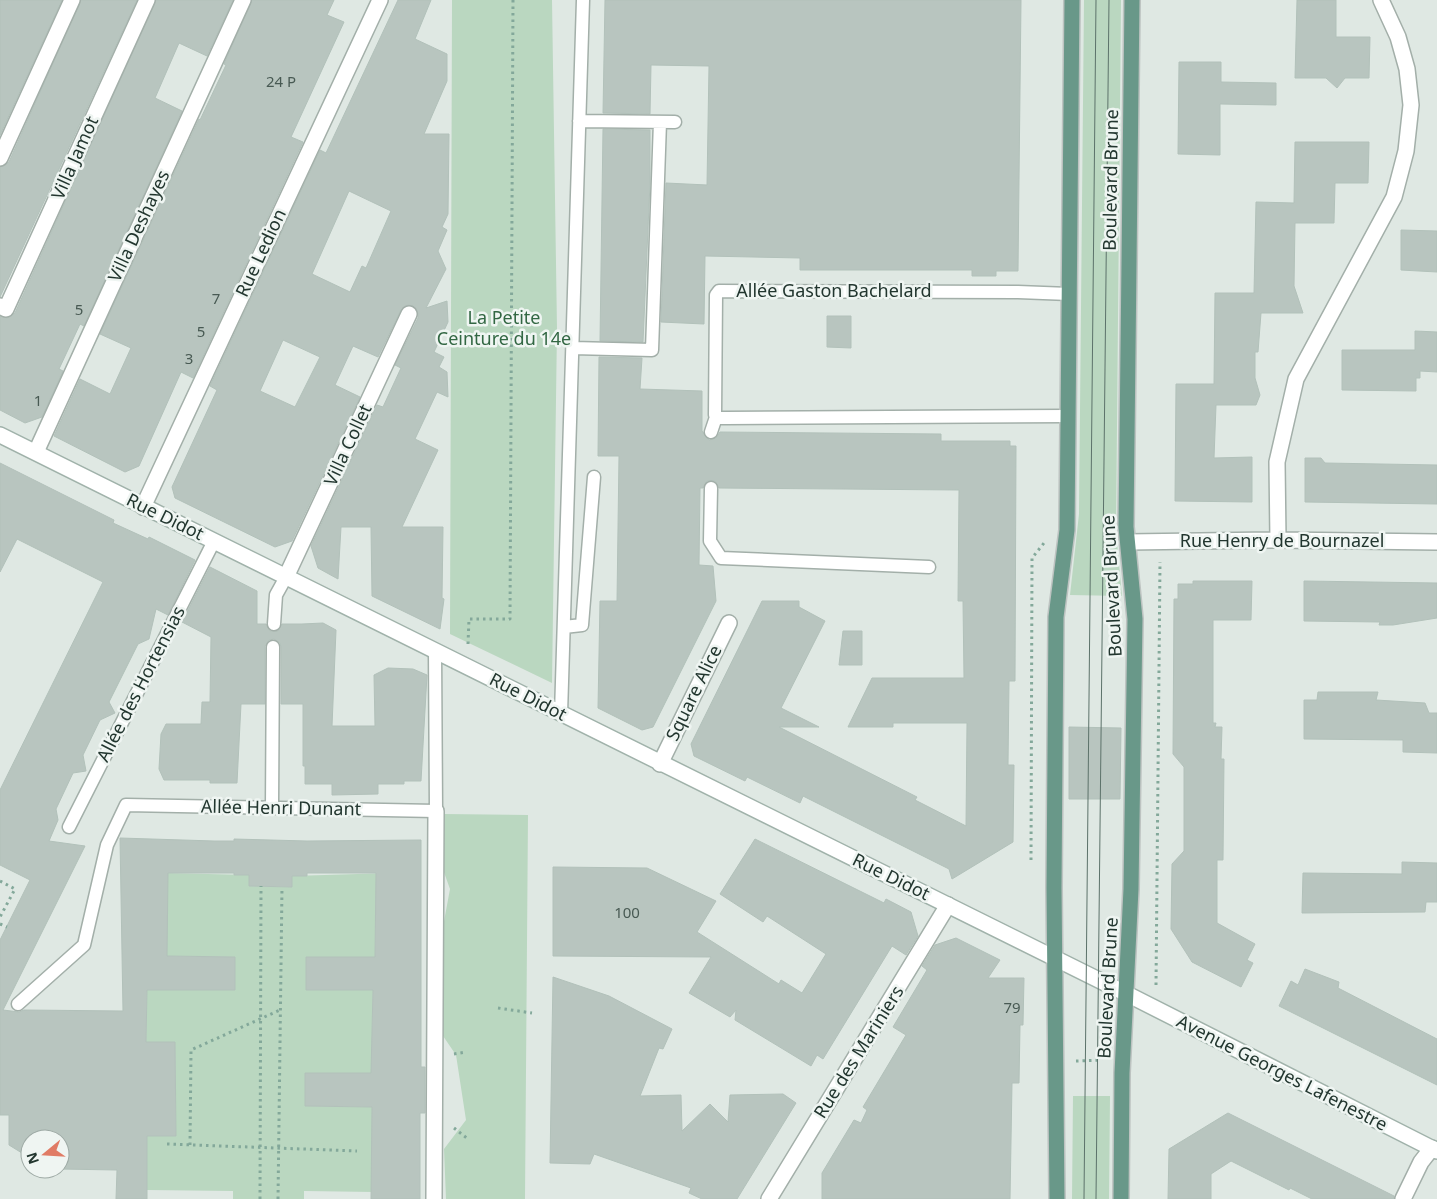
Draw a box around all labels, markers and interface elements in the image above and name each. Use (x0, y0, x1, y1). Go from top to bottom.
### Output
house number: 24 P (266, 71, 296, 91)
street label: Boulevard Brune (1097, 109, 1123, 251)
street label: Villa Jamot (45, 112, 103, 203)
street label: Villa Deshayes (102, 166, 174, 285)
street label: Rue Ledion (229, 205, 291, 300)
street label: Allée Gaston Bachelard (736, 278, 932, 302)
house number: 7 (212, 288, 220, 308)
house number: 5 (75, 299, 83, 319)
park label: La Petite Ceinture du 14e (437, 305, 571, 350)
house number: 5 (197, 321, 205, 341)
house number: 3 (185, 348, 193, 368)
house number: 1 (34, 390, 42, 410)
street label: Villa Collet (318, 399, 377, 489)
street label: Rue Didot (123, 487, 209, 545)
street label: Boulevard Brune (1095, 515, 1127, 657)
street label: Rue Henry de Bournazel (1180, 528, 1384, 552)
street label: Allée des Hortensias (90, 602, 190, 766)
street label: Square Alice (660, 641, 727, 744)
street label: Rue Didot (486, 666, 571, 726)
street label: Allée Henri Dunant (201, 794, 362, 820)
street label: Rue Didot (849, 847, 935, 905)
house number: 100 (614, 902, 640, 922)
street label: Boulevard Brune (1091, 917, 1123, 1059)
street label: Rue des Mariniers (808, 981, 909, 1122)
house number: 79 (1003, 997, 1021, 1017)
street label: Avenue Georges Lafenestre (1173, 1008, 1392, 1136)
north arrow (20, 1129, 70, 1179)
text: N (21, 1150, 43, 1167)

